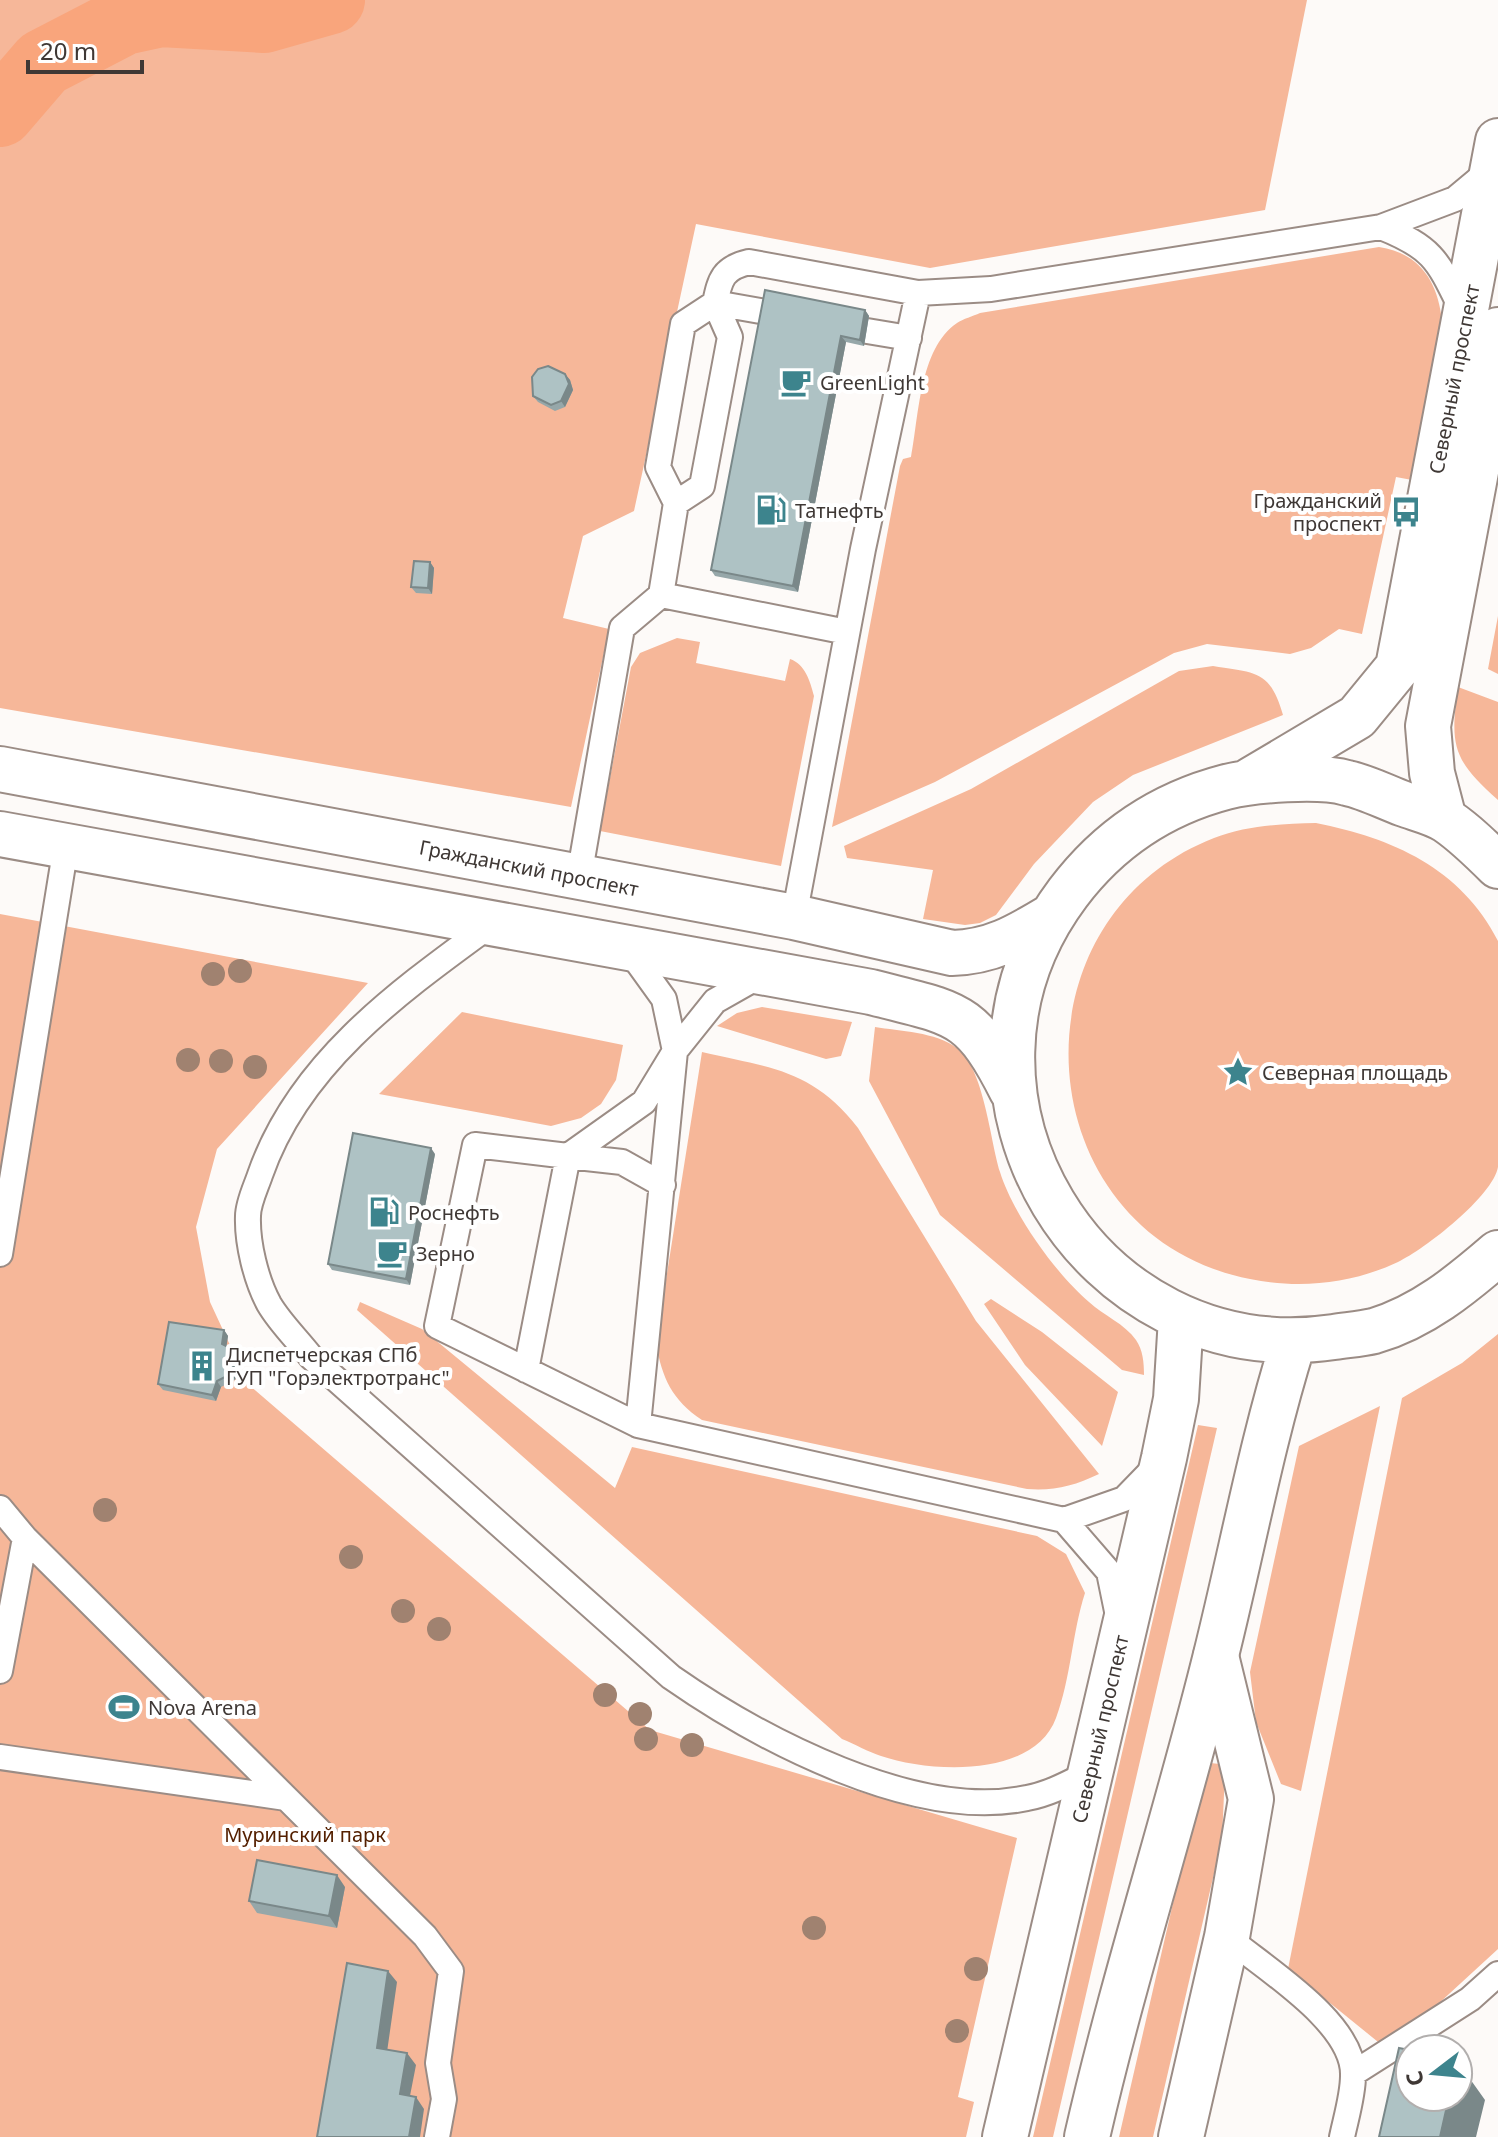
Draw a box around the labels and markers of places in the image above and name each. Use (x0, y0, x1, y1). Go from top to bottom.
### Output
cafe icon: GreenLight (779, 365, 813, 399)
place label: GreenLight (820, 369, 925, 396)
place label: Гражданский проспект (1254, 487, 1382, 537)
fuel station icon: Татнефть (754, 493, 788, 527)
bus stop icon: Гражданский проспект (1389, 495, 1423, 529)
place label: Татнефть (795, 497, 884, 524)
place icon: Северная площадь (1221, 1055, 1255, 1089)
place label: Северная площадь (1262, 1059, 1448, 1086)
fuel station icon: Роснефть (367, 1195, 401, 1229)
place label: Роснефть (408, 1199, 500, 1226)
cafe icon: Зерно (375, 1236, 409, 1270)
place label: Зерно (416, 1240, 475, 1267)
place label: Диспетчерская СПб ГУП "Горэлектротранс" (226, 1341, 450, 1391)
building icon: Диспетчерская СПб ГУП "Горэлектротранс" (185, 1349, 219, 1383)
sports icon: Nova Arena (107, 1690, 141, 1724)
place label: Nova Arena (148, 1694, 257, 1721)

